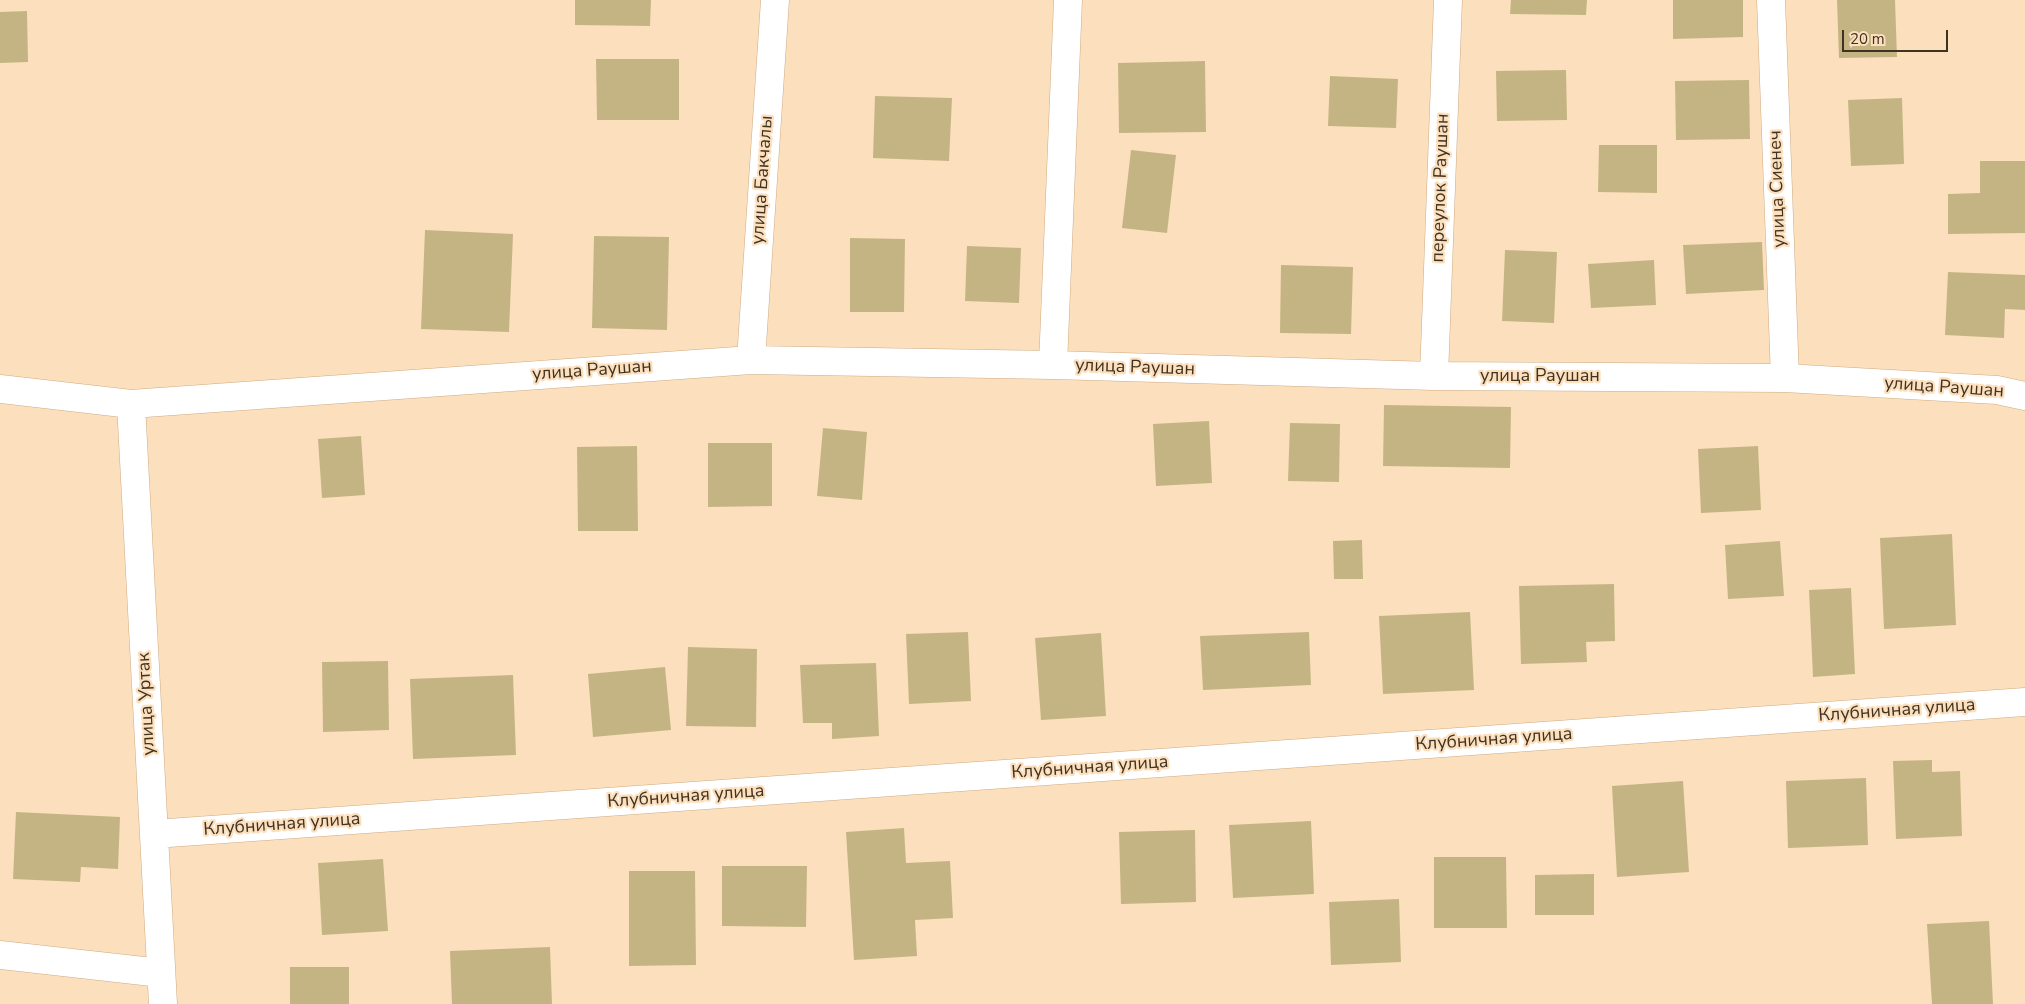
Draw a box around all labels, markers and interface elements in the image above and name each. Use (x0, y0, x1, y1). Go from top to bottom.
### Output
scale bar (1845, 20, 1951, 52)
text: 20 m (1850, 29, 1885, 49)
street label: переулок Раушан (1428, 113, 1454, 263)
street label: улица Бакчалы (748, 115, 778, 245)
street label: улица Сиенеч (1765, 130, 1791, 248)
street label: улица Раушан (1075, 355, 1195, 381)
street label: улица Раушан (531, 356, 653, 386)
street label: улица Раушан (1480, 366, 1600, 388)
street label: улица Раушан (1883, 373, 2005, 403)
street label: улица Уртак (134, 652, 160, 756)
street label: Клубничная улица (1818, 695, 1976, 727)
street label: Клубничная улица (1415, 724, 1573, 756)
street label: Клубничная улица (1011, 752, 1169, 784)
street label: Клубничная улица (607, 781, 765, 813)
street label: Клубничная улица (203, 809, 361, 841)

